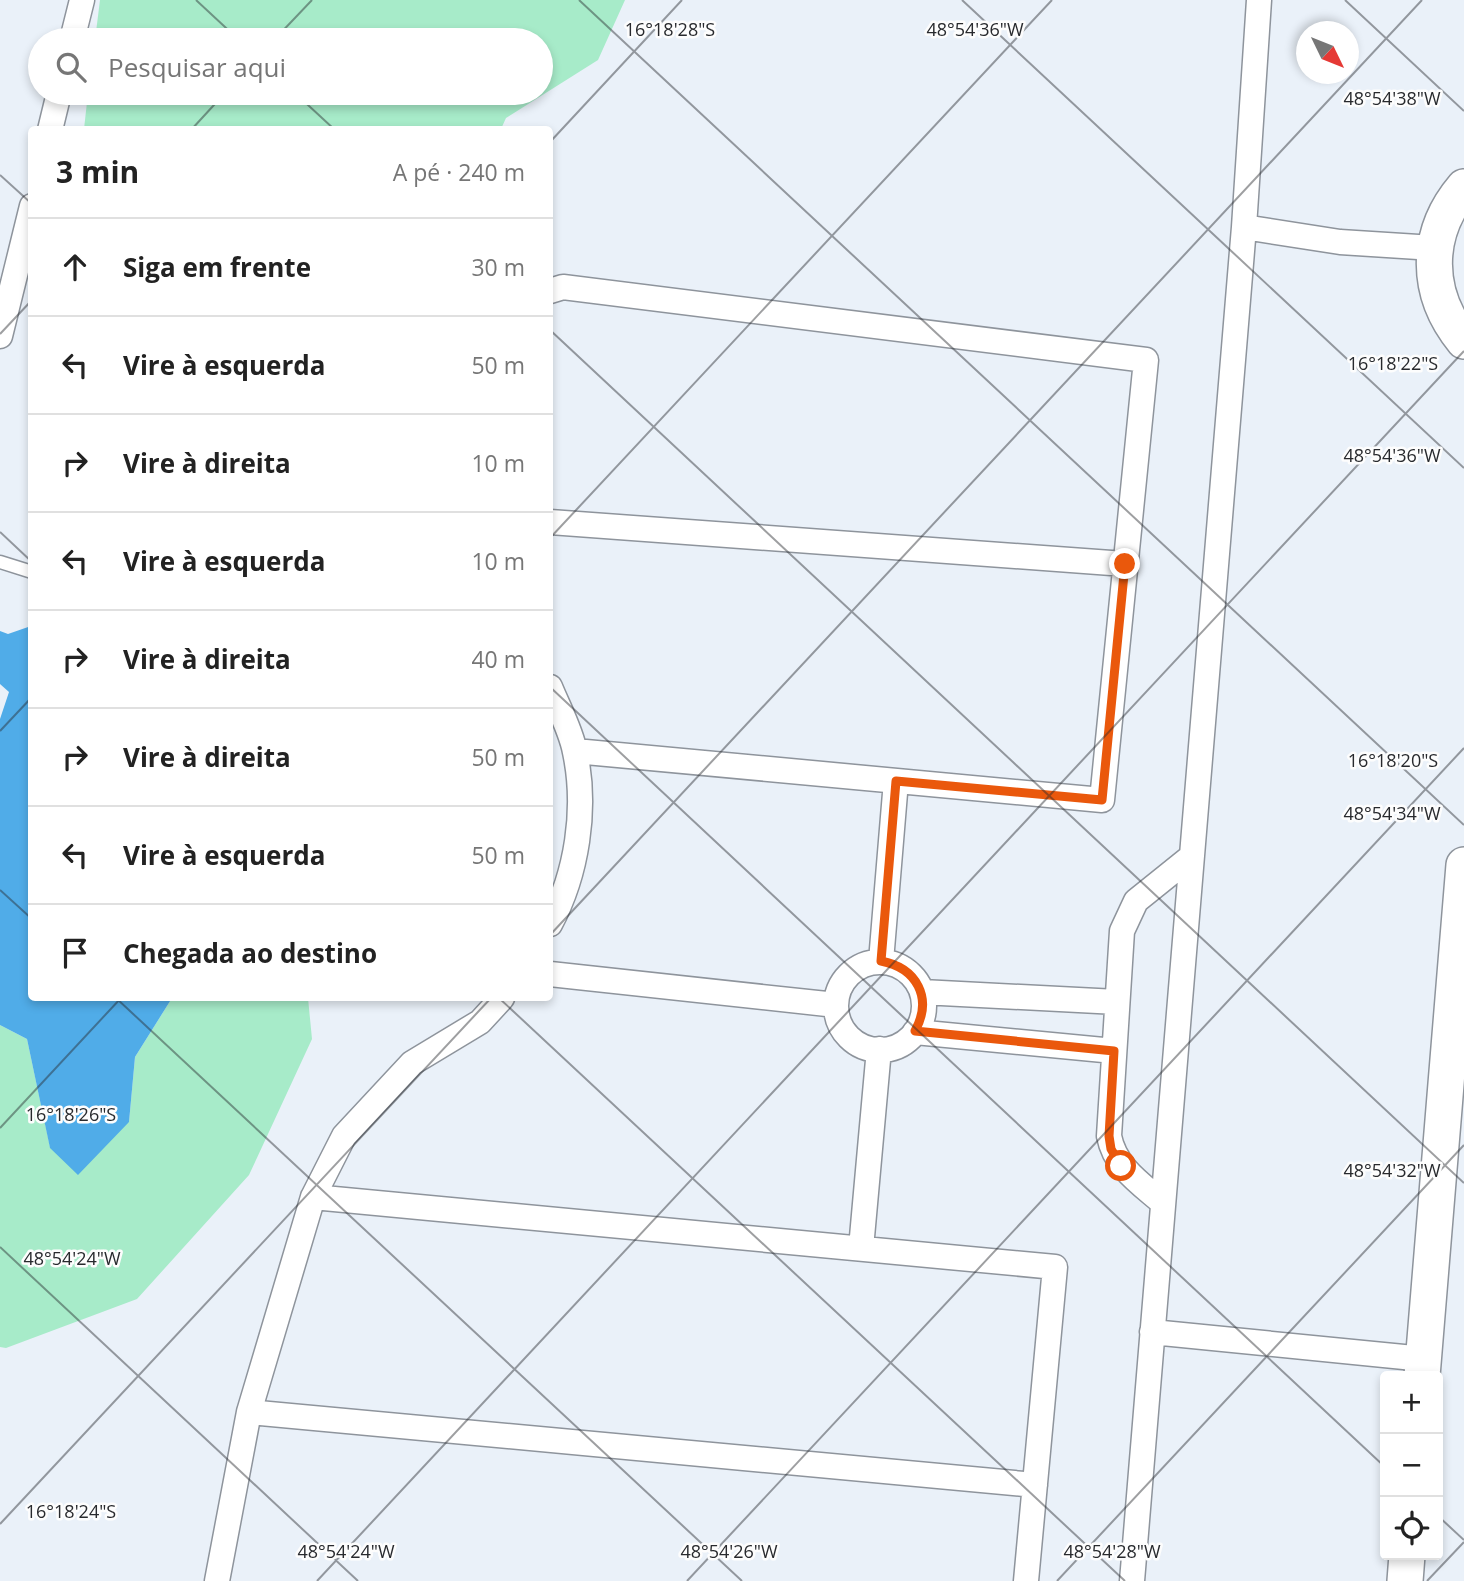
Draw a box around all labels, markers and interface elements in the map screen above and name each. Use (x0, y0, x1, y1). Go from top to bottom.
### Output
text: 16°18'28"S (625, 17, 715, 41)
text: 48°54'36"W (926, 17, 1024, 41)
north arrow (1296, 21, 1359, 84)
search box (28, 28, 553, 105)
icon: search (52, 48, 90, 86)
text: Pesquisar aqui (108, 49, 286, 85)
text: 48°54'38"W (1343, 86, 1441, 110)
text: 3 min (56, 151, 139, 192)
text: A pé · 240 m (393, 156, 525, 188)
icon: ahead (56, 248, 94, 286)
text: Siga em frente (123, 249, 311, 285)
text: 30 m (471, 251, 525, 283)
icon: left (56, 346, 94, 384)
text: Vire à esquerda (123, 347, 325, 383)
text: 50 m (471, 349, 525, 381)
text: 16°18'22"S (1348, 351, 1438, 375)
text: 48°54'36"W (1343, 443, 1441, 467)
icon: right (56, 444, 94, 482)
text: Vire à direita (123, 445, 291, 481)
text: 10 m (471, 447, 525, 479)
icon: left (56, 542, 94, 580)
text: Vire à esquerda (123, 543, 325, 579)
text: 10 m (471, 545, 525, 577)
route end (1109, 548, 1140, 579)
icon: right (56, 640, 94, 678)
text: Vire à direita (123, 641, 291, 677)
text: 40 m (471, 643, 525, 675)
icon: right (56, 738, 94, 776)
text: Vire à direita (123, 739, 291, 775)
text: 50 m (471, 741, 525, 773)
text: 16°18'20"S (1348, 748, 1438, 772)
text: 48°54'34"W (1343, 801, 1441, 825)
icon: left (56, 836, 94, 874)
text: Vire à esquerda (123, 837, 325, 873)
text: 50 m (471, 839, 525, 871)
icon: arrive (56, 934, 94, 972)
text: Chegada ao destino (123, 935, 377, 971)
text: 16°18'26"S (26, 1102, 116, 1126)
route start (1105, 1150, 1136, 1181)
text: 48°54'32"W (1343, 1158, 1441, 1182)
text: 48°54'24"W (23, 1246, 121, 1270)
map controls (1380, 1371, 1443, 1560)
button: + (1380, 1371, 1443, 1434)
button: − (1380, 1434, 1443, 1497)
button: locate (1380, 1497, 1443, 1560)
text: 16°18'24"S (26, 1499, 116, 1523)
text: 48°54'24"W (297, 1539, 395, 1563)
text: 48°54'26"W (680, 1539, 778, 1563)
text: 48°54'28"W (1063, 1539, 1161, 1563)

